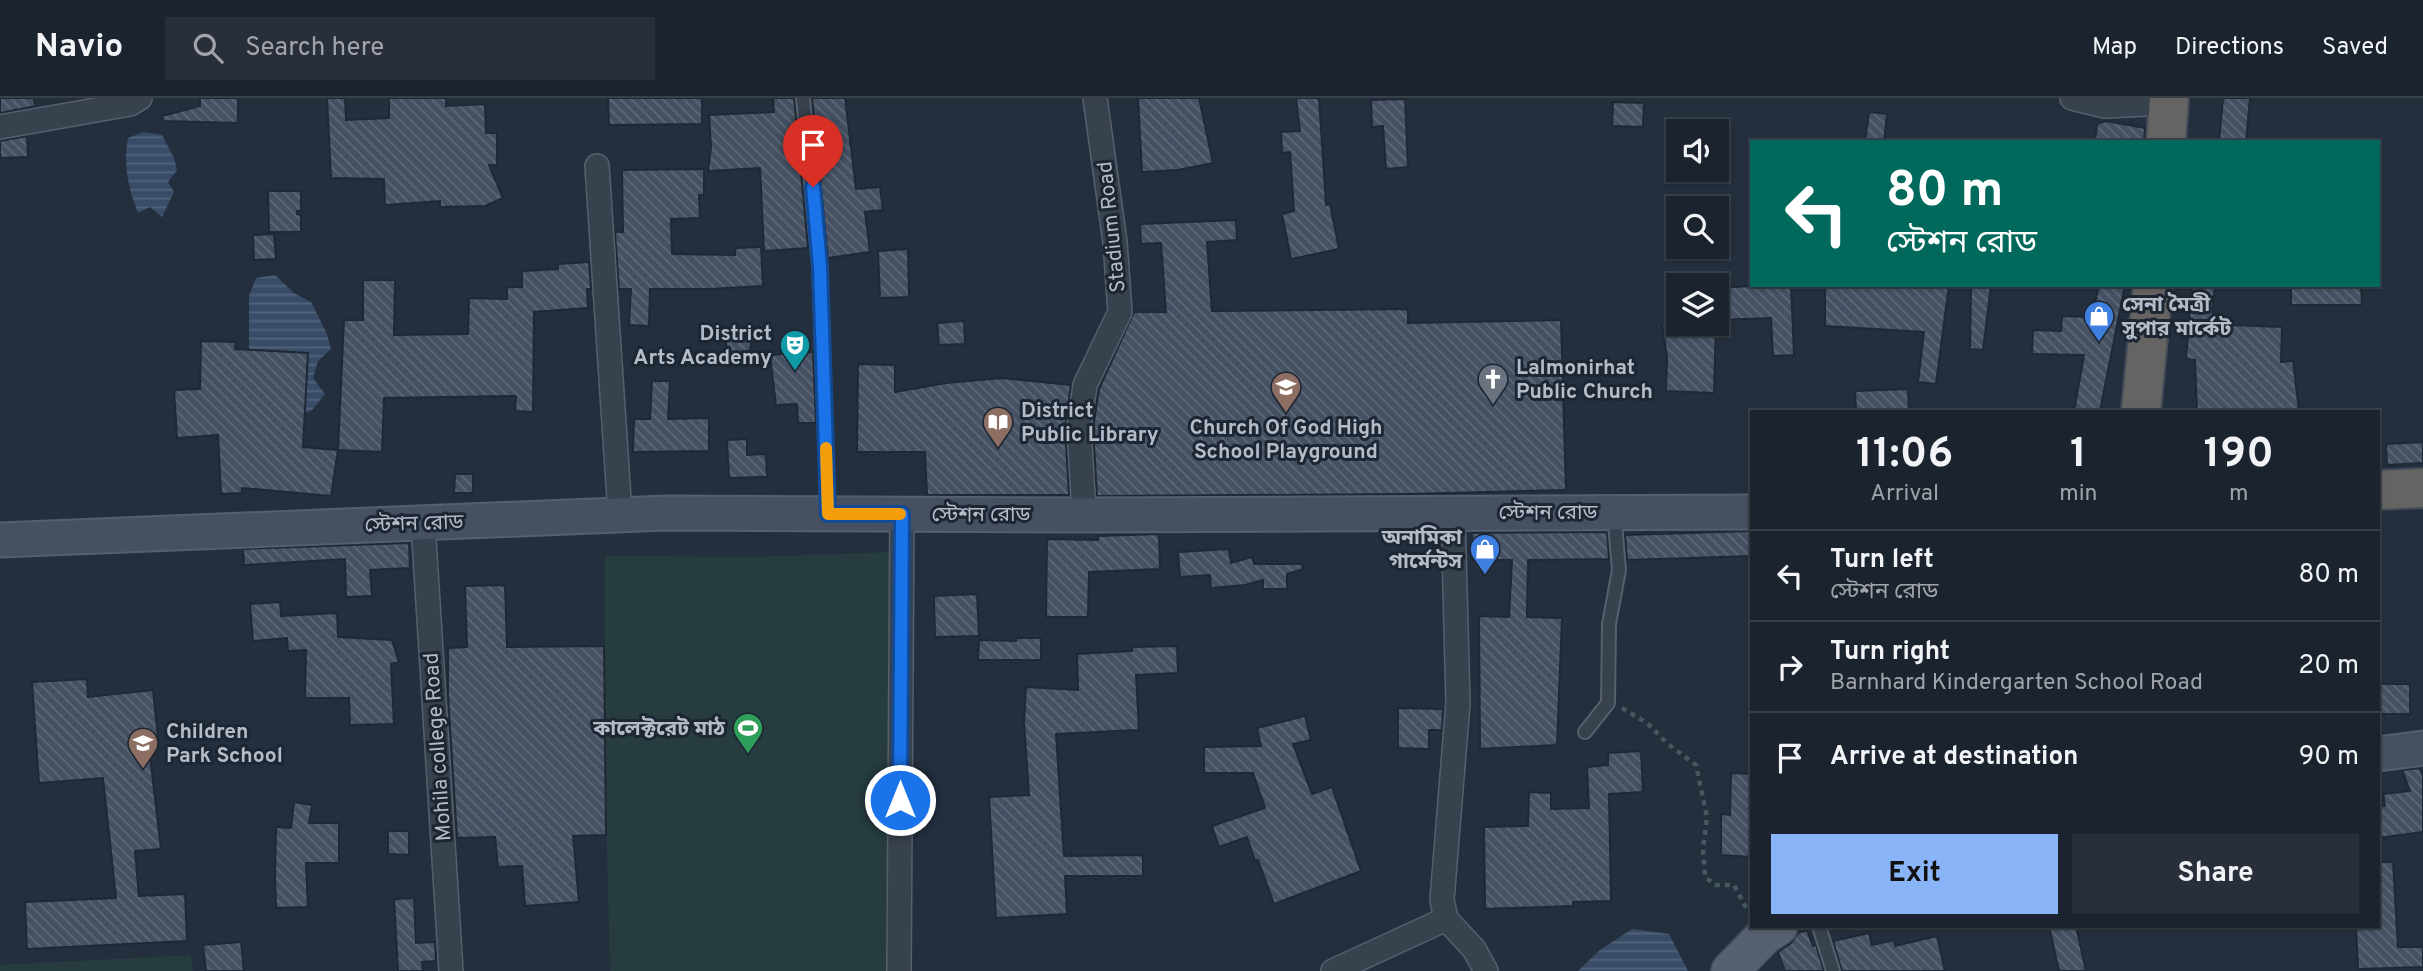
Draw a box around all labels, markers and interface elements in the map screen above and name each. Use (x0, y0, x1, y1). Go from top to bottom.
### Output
search box (165, 17, 655, 80)
text: Navio (35, 27, 123, 69)
icon: search (189, 29, 227, 67)
text: Search here (245, 32, 384, 65)
text: Map (2092, 33, 2137, 63)
text: Directions (2175, 33, 2284, 63)
text: Saved (2322, 33, 2388, 63)
pin (783, 115, 843, 187)
map controls (1666, 119, 1729, 336)
button: sound (1666, 119, 1729, 182)
icon: arrive (794, 126, 832, 164)
street label: Stadium Road (1092, 160, 1133, 294)
text: 80 m (1886, 162, 2003, 224)
icon: left (1771, 168, 1862, 259)
button: search (1666, 196, 1729, 259)
text: স্টেশন রোড (1886, 224, 2037, 264)
button: layers (1666, 273, 1729, 336)
place label: সেনা মৈত্রী সুপার মার্কেট (2121, 292, 2231, 343)
shop icon: সেনা মৈত্রী সুপার মার্কেট (2082, 299, 2116, 343)
place label: District Arts Academy (633, 321, 772, 372)
theatre icon: District Arts Academy (778, 328, 812, 372)
place label: Lalmonirhat Public Church (1516, 355, 1653, 406)
church icon: Lalmonirhat Public Church (1476, 362, 1510, 406)
school or university icon: Church Of God High School Playground (1269, 370, 1303, 414)
place label: District Public Library (1021, 398, 1159, 449)
library icon: District Public Library (981, 405, 1015, 449)
place label: Church Of God High School Playground (1190, 415, 1382, 466)
text: 11:06 (1856, 429, 1953, 482)
text: 1 (2070, 429, 2087, 482)
text: 190 (2204, 429, 2274, 482)
text: Arrival (1870, 480, 1939, 509)
text: min (2059, 480, 2098, 509)
text: m (2229, 480, 2249, 509)
street label: স্টেশন রোড (1498, 500, 1599, 527)
street label: স্টেশন রোড (931, 502, 1032, 529)
street label: স্টেশন রোড (364, 509, 465, 540)
place label: অনামিকা গার্মেন্টস (1381, 525, 1463, 576)
shop icon: অনামিকা গার্মেন্টস (1468, 532, 1502, 576)
text: Turn left (1830, 544, 1934, 577)
icon: left (1771, 557, 1809, 595)
text: 80 m (2299, 559, 2359, 592)
text: স্টেশন রোড (1830, 578, 1939, 607)
text: Turn right (1830, 636, 1950, 669)
icon: right (1771, 648, 1809, 686)
text: 20 m (2298, 650, 2359, 683)
street label: Mohila college Road (418, 652, 459, 842)
text: Barnhard Kindergarten School Road (1830, 669, 2203, 698)
sports icon: কালেক্টরেট মাঠ (731, 711, 765, 755)
place label: কালেক্টরেট মাঠ (592, 716, 726, 743)
place label: Children Park School (166, 719, 283, 770)
school or university icon: Children Park School (126, 726, 160, 770)
icon: arrive (1771, 739, 1809, 777)
text: Arrive at destination (1830, 741, 2078, 774)
text: 90 m (2299, 741, 2359, 774)
position arrow (863, 763, 937, 837)
button: Exit (1771, 834, 2058, 914)
button: Share (2072, 834, 2359, 914)

